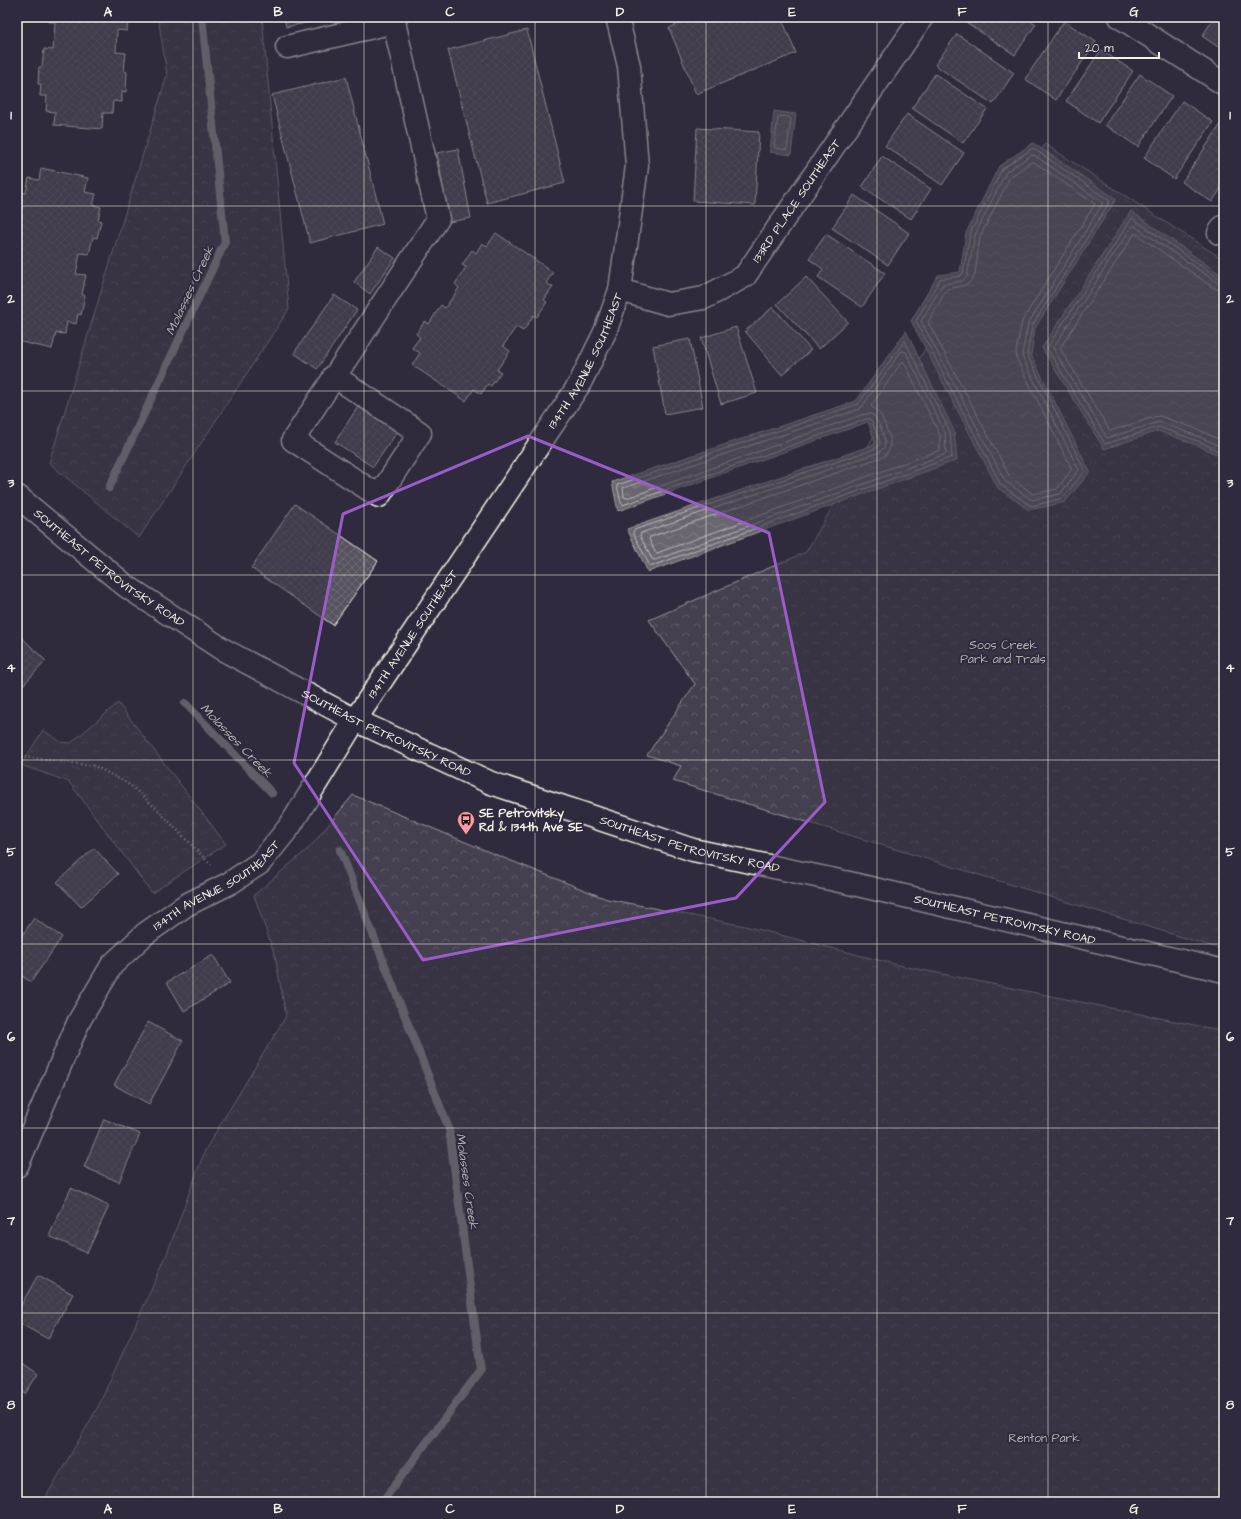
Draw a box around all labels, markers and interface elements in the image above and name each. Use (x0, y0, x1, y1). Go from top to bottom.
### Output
text: A (104, 3, 113, 21)
text: B (273, 3, 283, 21)
text: C (445, 3, 455, 21)
text: D (616, 3, 625, 21)
text: E (788, 3, 796, 21)
text: F (957, 3, 967, 21)
text: G (1129, 3, 1139, 21)
scale bar (1079, 34, 1159, 60)
text: 20 m (1085, 40, 1114, 57)
text: 1 (10, 106, 12, 124)
text: 1 (1229, 106, 1231, 124)
street label: 133RD PLACE SOUTHEAST (748, 136, 845, 266)
water label: Molasses Creek (161, 242, 219, 338)
text: 2 (6, 290, 15, 308)
street label: 134TH AVENUE SOUTHEAST (544, 290, 627, 432)
text: 2 (1225, 290, 1234, 308)
text: 3 (7, 474, 15, 492)
text: 3 (1226, 474, 1234, 492)
street label: SOUTHEAST PETROVITSKY ROAD (30, 505, 188, 631)
street label: 134TH AVENUE SOUTHEAST (364, 566, 462, 702)
park label: Soos Creek Park and Trails (960, 637, 1046, 668)
text: 4 (7, 659, 16, 677)
text: 4 (1226, 659, 1235, 677)
street label: SOUTHEAST PETROVITSKY ROAD (299, 685, 474, 782)
water label: Molasses Creek (196, 700, 277, 783)
place label: SE Petrovitsky Rd & 134th Ave SE (478, 805, 584, 836)
bus stop icon: SE Petrovitsky Rd & 134th Ave SE (456, 810, 476, 835)
street label: SOUTHEAST PETROVITSKY ROAD (597, 812, 781, 877)
street label: 134TH AVENUE SOUTHEAST (150, 836, 284, 935)
text: 5 (6, 843, 16, 861)
text: 5 (1225, 843, 1235, 861)
street label: SOUTHEAST PETROVITSKY ROAD (912, 890, 1097, 950)
text: 6 (7, 1028, 16, 1046)
text: 6 (1226, 1028, 1235, 1046)
water label: Molasses Creek (451, 1132, 483, 1231)
text: 7 (6, 1212, 16, 1230)
text: 7 (1225, 1212, 1235, 1230)
text: 8 (7, 1396, 16, 1414)
text: 8 (1226, 1396, 1235, 1414)
park label: Renton Park (1008, 1430, 1080, 1447)
text: A (104, 1500, 113, 1518)
text: B (273, 1500, 283, 1518)
text: C (445, 1500, 455, 1518)
text: D (616, 1500, 625, 1518)
text: E (788, 1500, 796, 1518)
text: F (957, 1500, 967, 1518)
text: G (1129, 1500, 1139, 1518)

